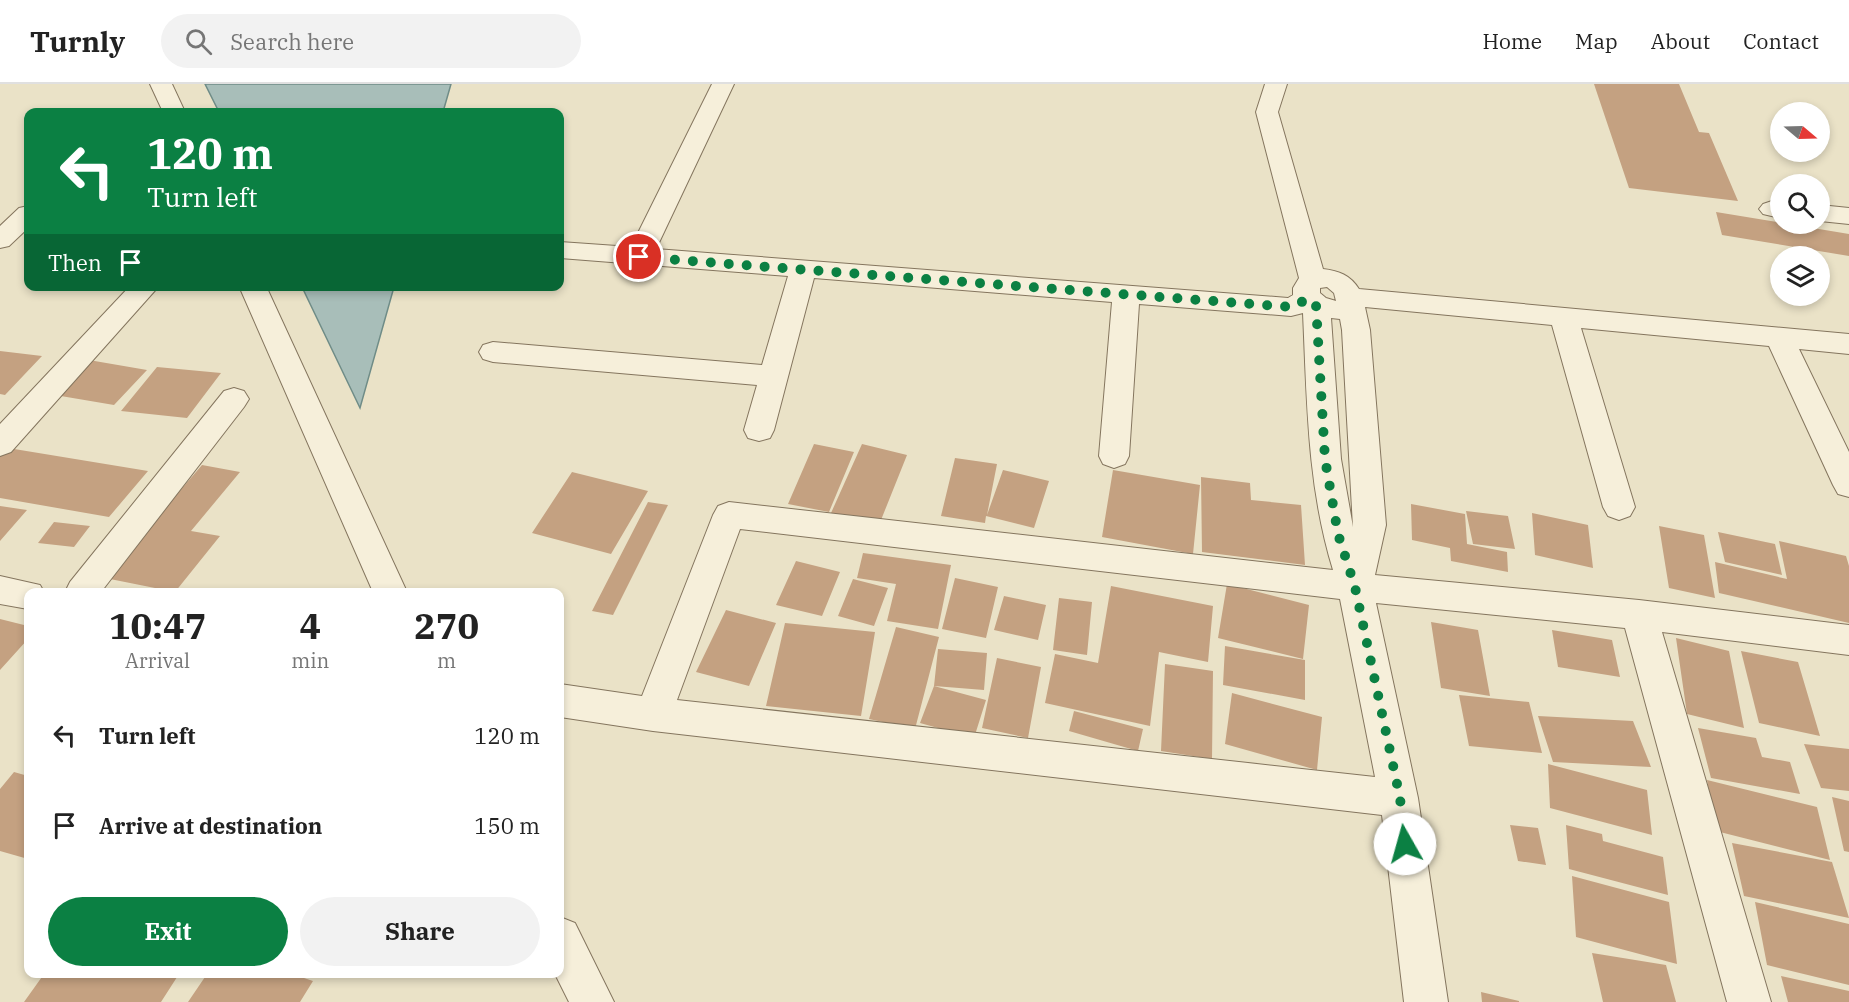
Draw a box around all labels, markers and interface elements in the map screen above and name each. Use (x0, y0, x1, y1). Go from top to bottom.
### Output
search box (161, 14, 581, 68)
text: Turnly (30, 23, 125, 60)
icon: search (182, 25, 215, 58)
text: Search here (230, 27, 354, 56)
text: Home (1482, 27, 1542, 55)
text: Map (1575, 27, 1618, 55)
text: About (1651, 27, 1710, 55)
text: Contact (1743, 27, 1819, 55)
north arrow (1770, 102, 1830, 162)
map controls (1770, 102, 1830, 306)
text: 120 m (147, 126, 273, 181)
icon: left (48, 132, 126, 210)
button: search (1770, 174, 1830, 234)
text: Turn left (147, 179, 258, 214)
pin (613, 231, 664, 282)
icon: arrive (622, 240, 655, 273)
icon: arrive (114, 246, 147, 279)
button: layers (1770, 246, 1830, 306)
text: Then (48, 248, 102, 277)
text: 10:47 (109, 602, 206, 649)
text: 4 (299, 602, 321, 649)
text: 270 (414, 602, 479, 649)
text: Arrival (125, 647, 190, 674)
text: min (291, 647, 329, 674)
text: m (437, 647, 456, 674)
icon: left (48, 719, 81, 752)
text: Turn left (99, 721, 195, 750)
text: 120 m (474, 721, 540, 750)
icon: arrive (48, 809, 81, 842)
text: Arrive at destination (99, 811, 322, 840)
text: 150 m (474, 811, 540, 840)
position arrow (1373, 812, 1437, 876)
button: Exit (48, 897, 288, 966)
button: Share (300, 897, 540, 966)

